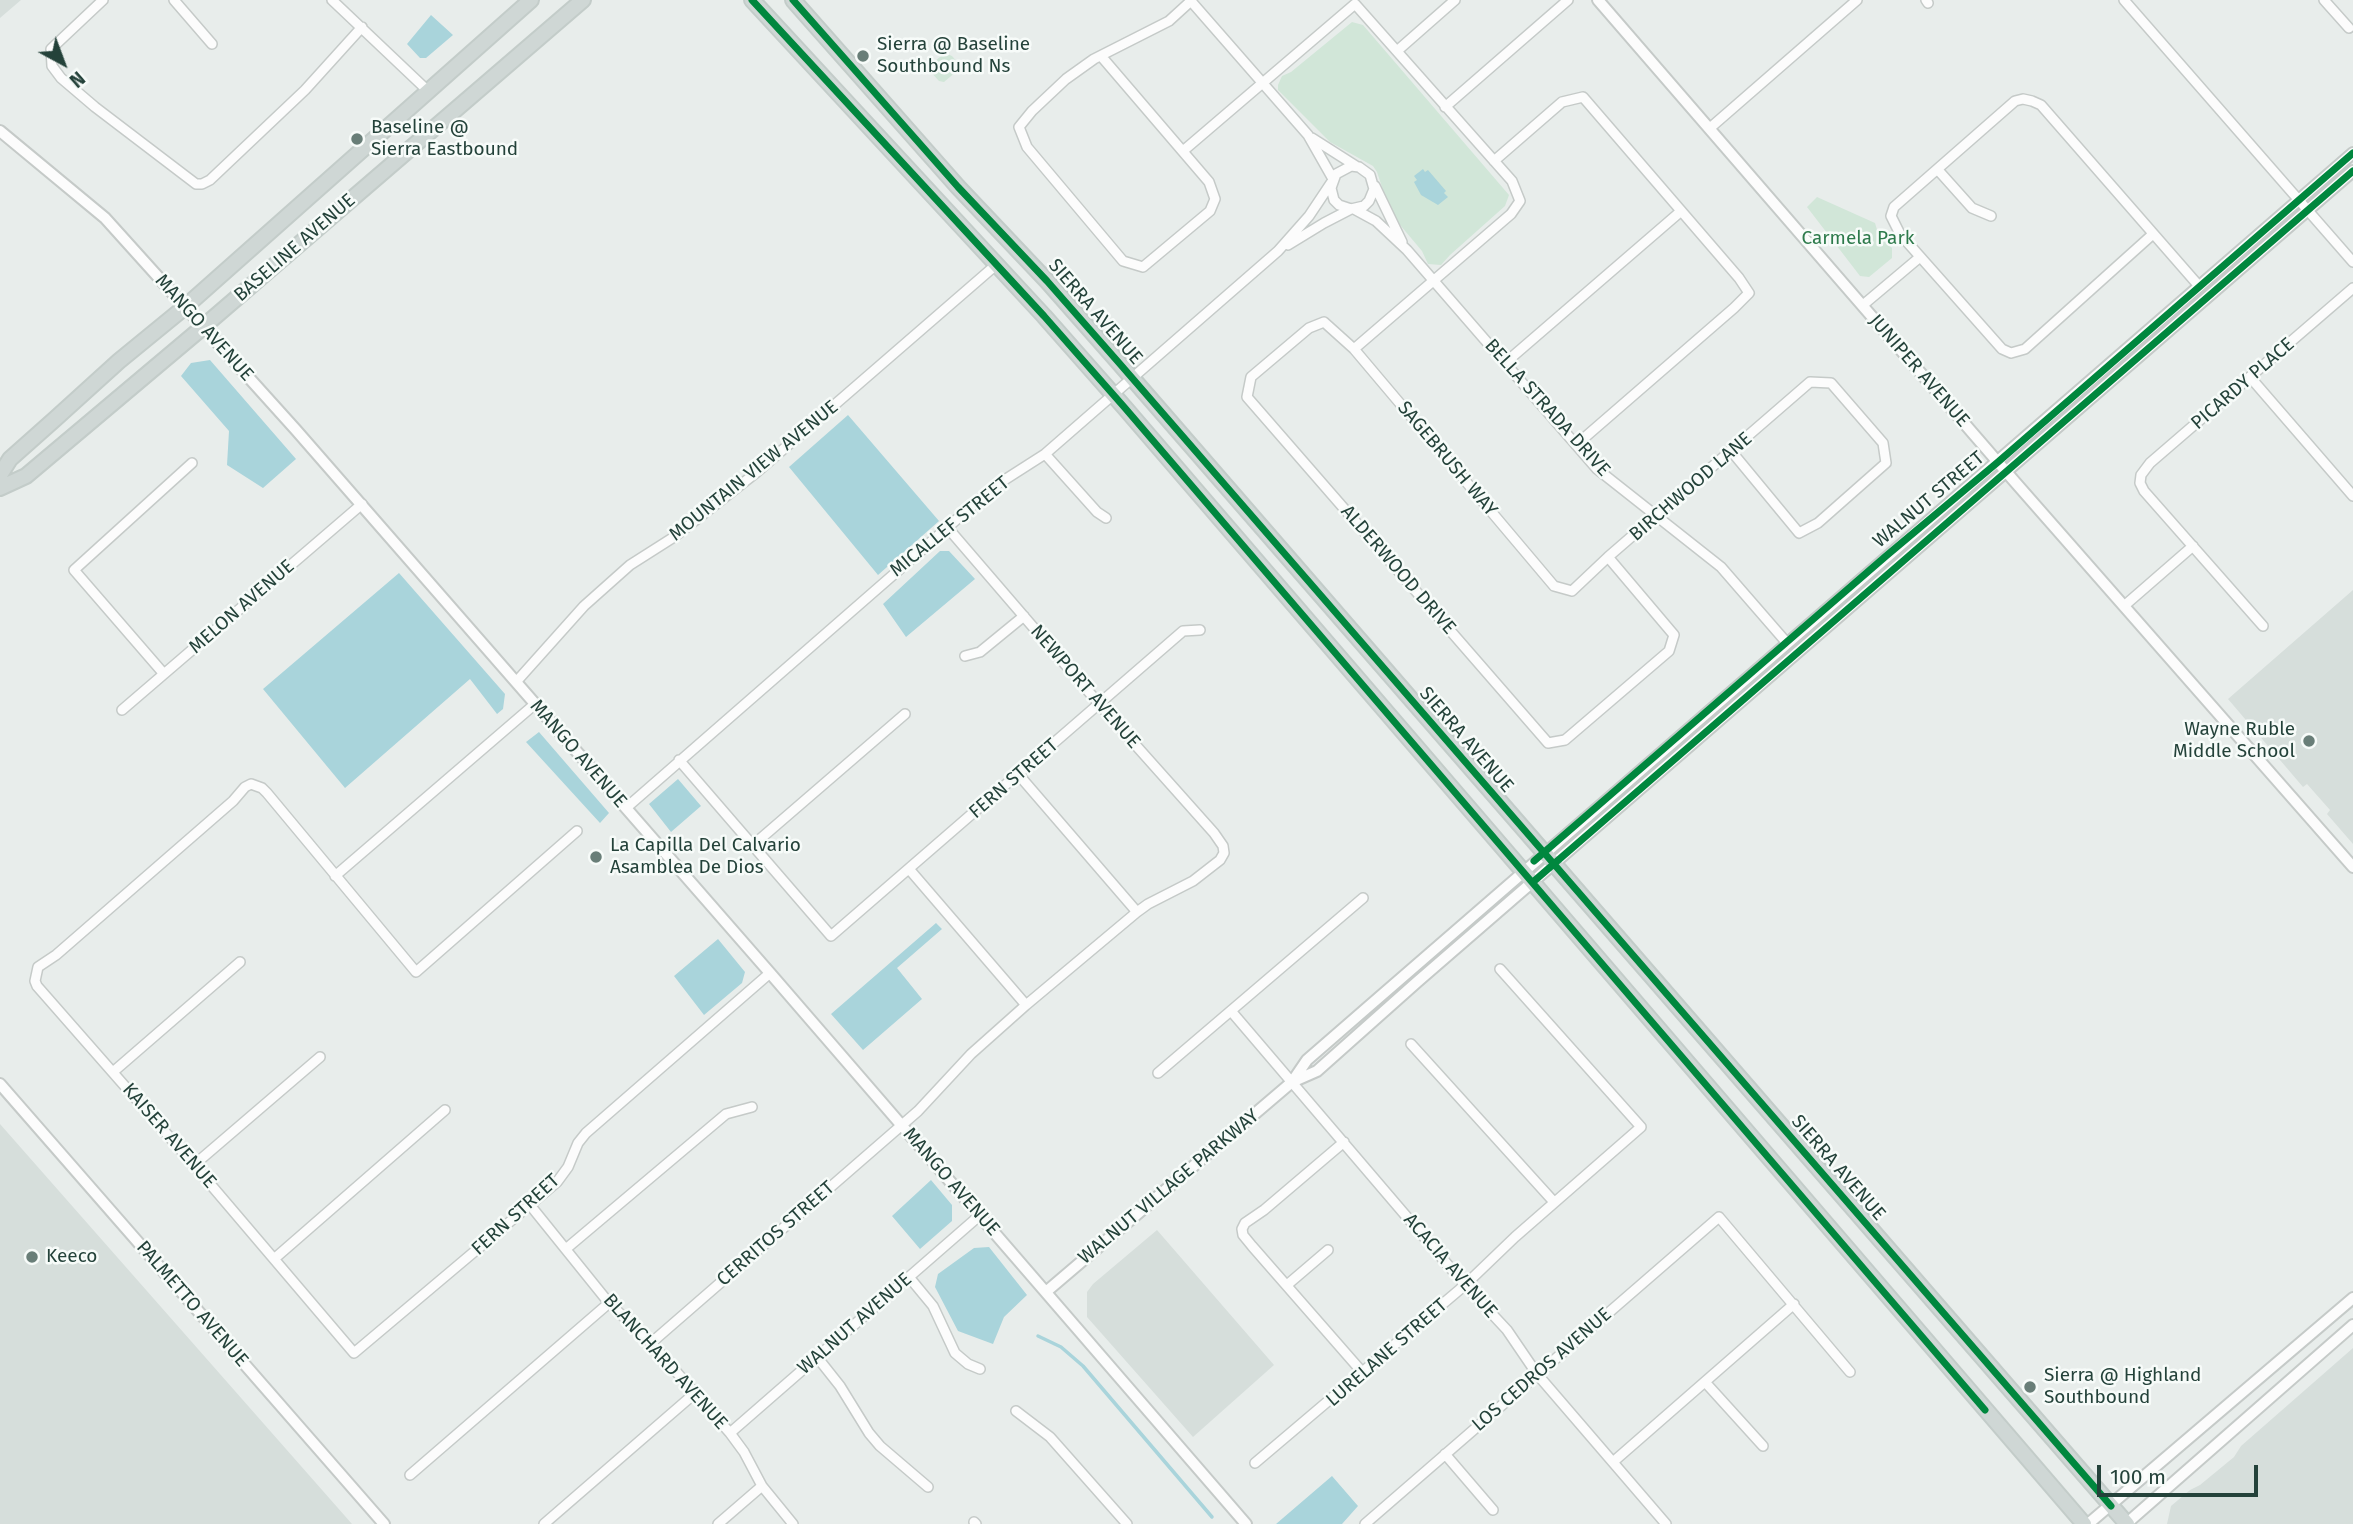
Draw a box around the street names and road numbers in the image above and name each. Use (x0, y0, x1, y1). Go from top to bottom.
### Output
street label: BASELINE AVENUE (230, 189, 360, 307)
street label: SIERRA AVENUE (1043, 255, 1147, 369)
street label: MANGO AVENUE (150, 270, 258, 386)
street label: JUNIPER AVENUE (1864, 310, 1974, 432)
street label: PICARDY PLACE (2187, 333, 2299, 435)
street label: BELLA STRADA DRIVE (1479, 335, 1615, 481)
street label: MOUNTAIN VIEW AVENUE (665, 396, 843, 546)
street label: SAGEBRUSH WAY (1392, 397, 1502, 521)
street label: BIRCHWOOD LANE (1625, 428, 1757, 546)
street label: WALNUT STREET (1869, 447, 1989, 553)
street label: MICALLEF STREET (886, 472, 1014, 582)
street label: ALDERWOOD DRIVE (1336, 501, 1460, 639)
street label: MELON AVENUE (185, 555, 299, 659)
street label: NEWPORT AVENUE (1025, 621, 1145, 753)
street label: SIERRA AVENUE (1414, 683, 1518, 797)
street label: MANGO AVENUE (525, 695, 631, 813)
street label: FERN STREET (965, 734, 1063, 824)
street label: KAISER AVENUE (117, 1079, 221, 1193)
street label: WALNUT VILLAGE PARKWAY (1074, 1105, 1264, 1269)
street label: SIERRA AVENUE (1786, 1111, 1890, 1225)
street label: MANGO AVENUE (898, 1123, 1004, 1241)
street label: FERN STREET (467, 1170, 565, 1260)
street label: CERRITOS STREET (712, 1177, 840, 1291)
street label: ACACIA AVENUE (1398, 1209, 1502, 1323)
street label: PALMETTO AVENUE (131, 1236, 253, 1372)
street label: WALNUT AVENUE (793, 1268, 917, 1380)
street label: BLANCHARD AVENUE (598, 1289, 732, 1435)
street label: LURELANE STREET (1322, 1294, 1452, 1412)
street label: LOS CEDROS AVENUE (1468, 1303, 1616, 1437)

